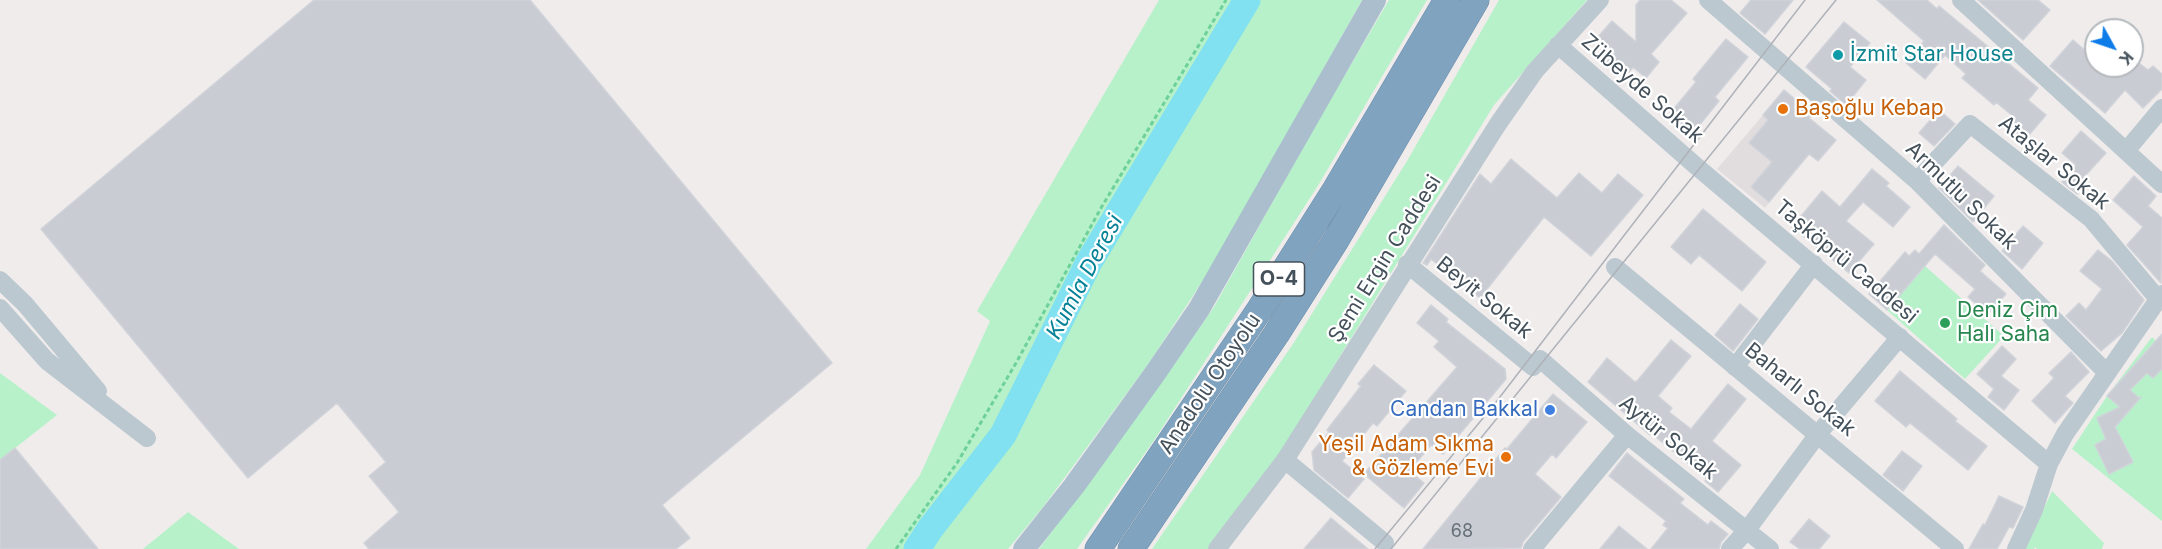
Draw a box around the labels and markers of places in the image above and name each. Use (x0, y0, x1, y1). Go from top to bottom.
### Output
place label: İzmit Star House (1850, 42, 2013, 68)
marker: İzmit Star House (1831, 48, 1845, 62)
place label: Başoğlu Kebap (1795, 96, 1944, 122)
marker: Başoğlu Kebap (1776, 102, 1790, 116)
place label: Deniz Çim Halı Saha (1957, 298, 2058, 348)
marker: Deniz Çim Halı Saha (1938, 316, 1952, 330)
place label: Candan Bakkal (1390, 397, 1538, 423)
marker: Candan Bakkal (1543, 403, 1557, 417)
place label: Yeşil Adam Sıkma & Gözleme Evi (1318, 432, 1494, 482)
marker: Yeşil Adam Sıkma & Gözleme Evi (1499, 450, 1513, 464)

